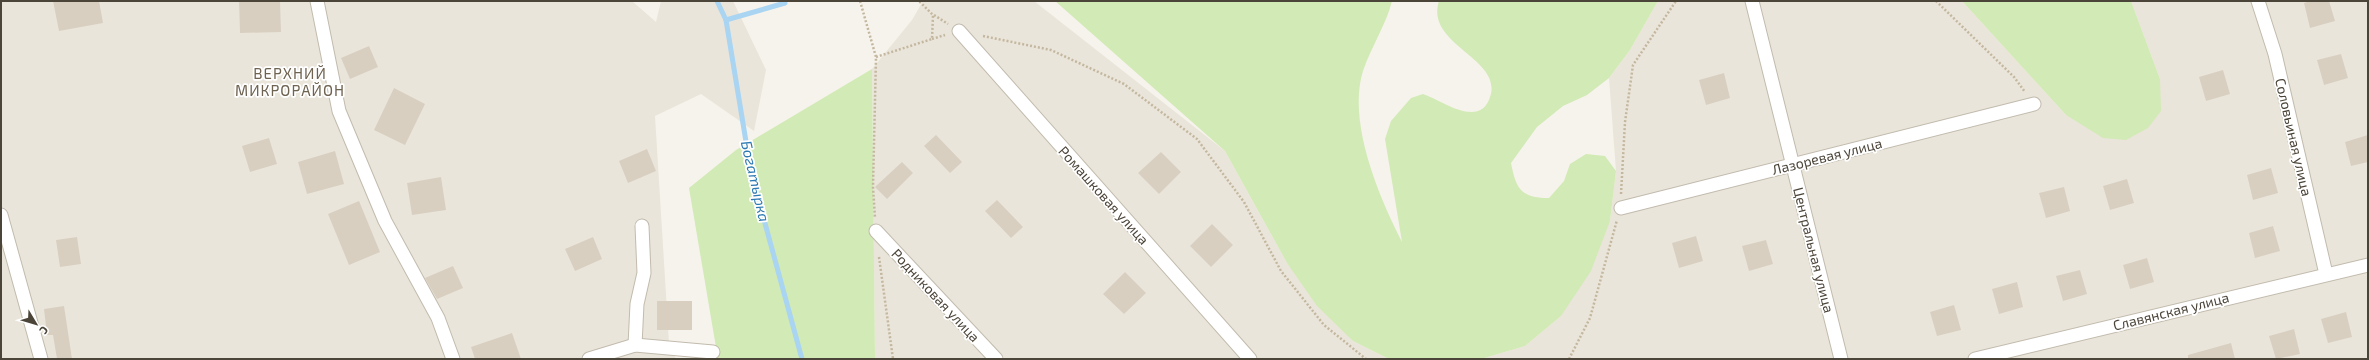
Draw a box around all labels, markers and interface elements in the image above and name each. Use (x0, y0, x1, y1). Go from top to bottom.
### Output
district label: ВЕРХНИЙ МИКРОРАЙОН (235, 64, 345, 99)
street label: Соловьиная улица (2272, 76, 2316, 198)
street label: Лазоревая улица (1770, 134, 1884, 178)
water label: Богатырка (738, 139, 774, 223)
street label: Ромашковая улица (1055, 142, 1153, 248)
street label: Центральная улица (1790, 185, 1838, 315)
street label: Родниковая улица (888, 245, 984, 345)
street label: Славянская улица (2111, 288, 2231, 334)
north arrow (16, 304, 56, 344)
text: С (37, 324, 51, 337)

